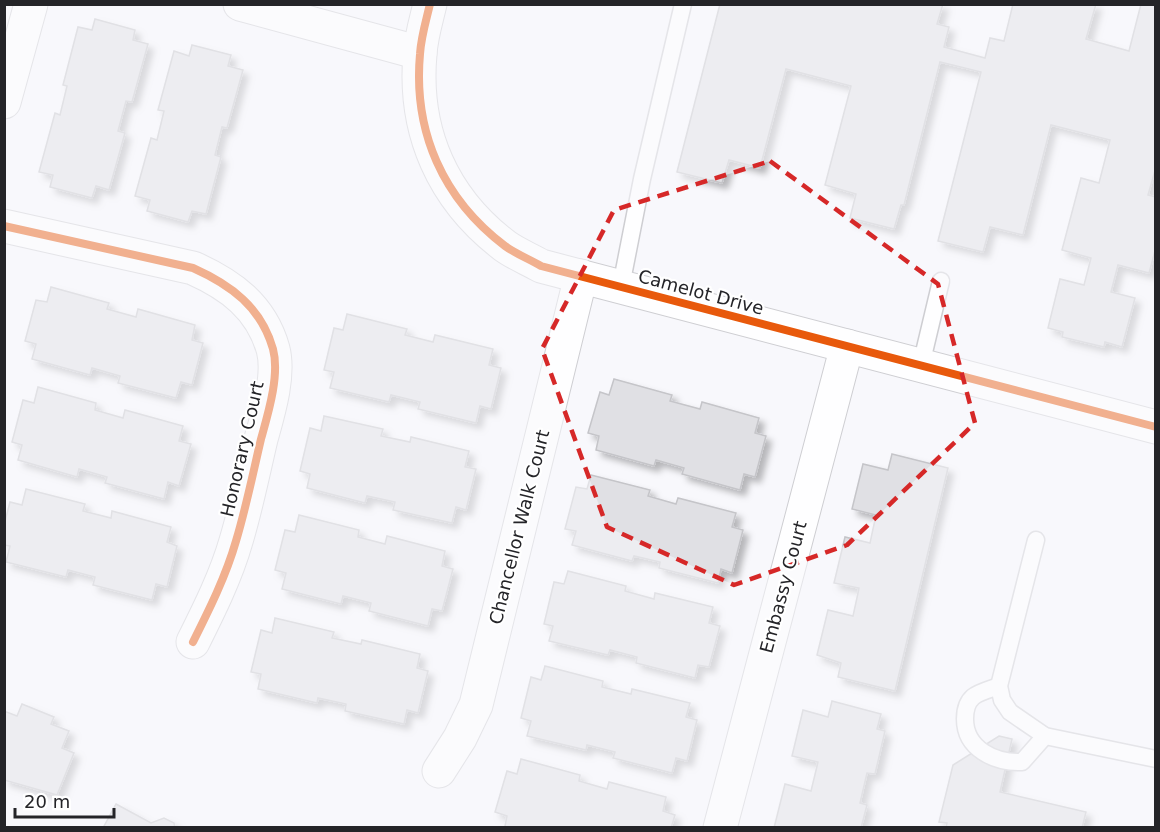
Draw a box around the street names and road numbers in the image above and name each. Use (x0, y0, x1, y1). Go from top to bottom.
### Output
street label: Camelot Drive (636, 265, 766, 319)
street label: Honorary Court (216, 379, 268, 519)
street label: Chancellor Walk Court (485, 428, 553, 626)
street label: Embassy Court (755, 519, 811, 655)

